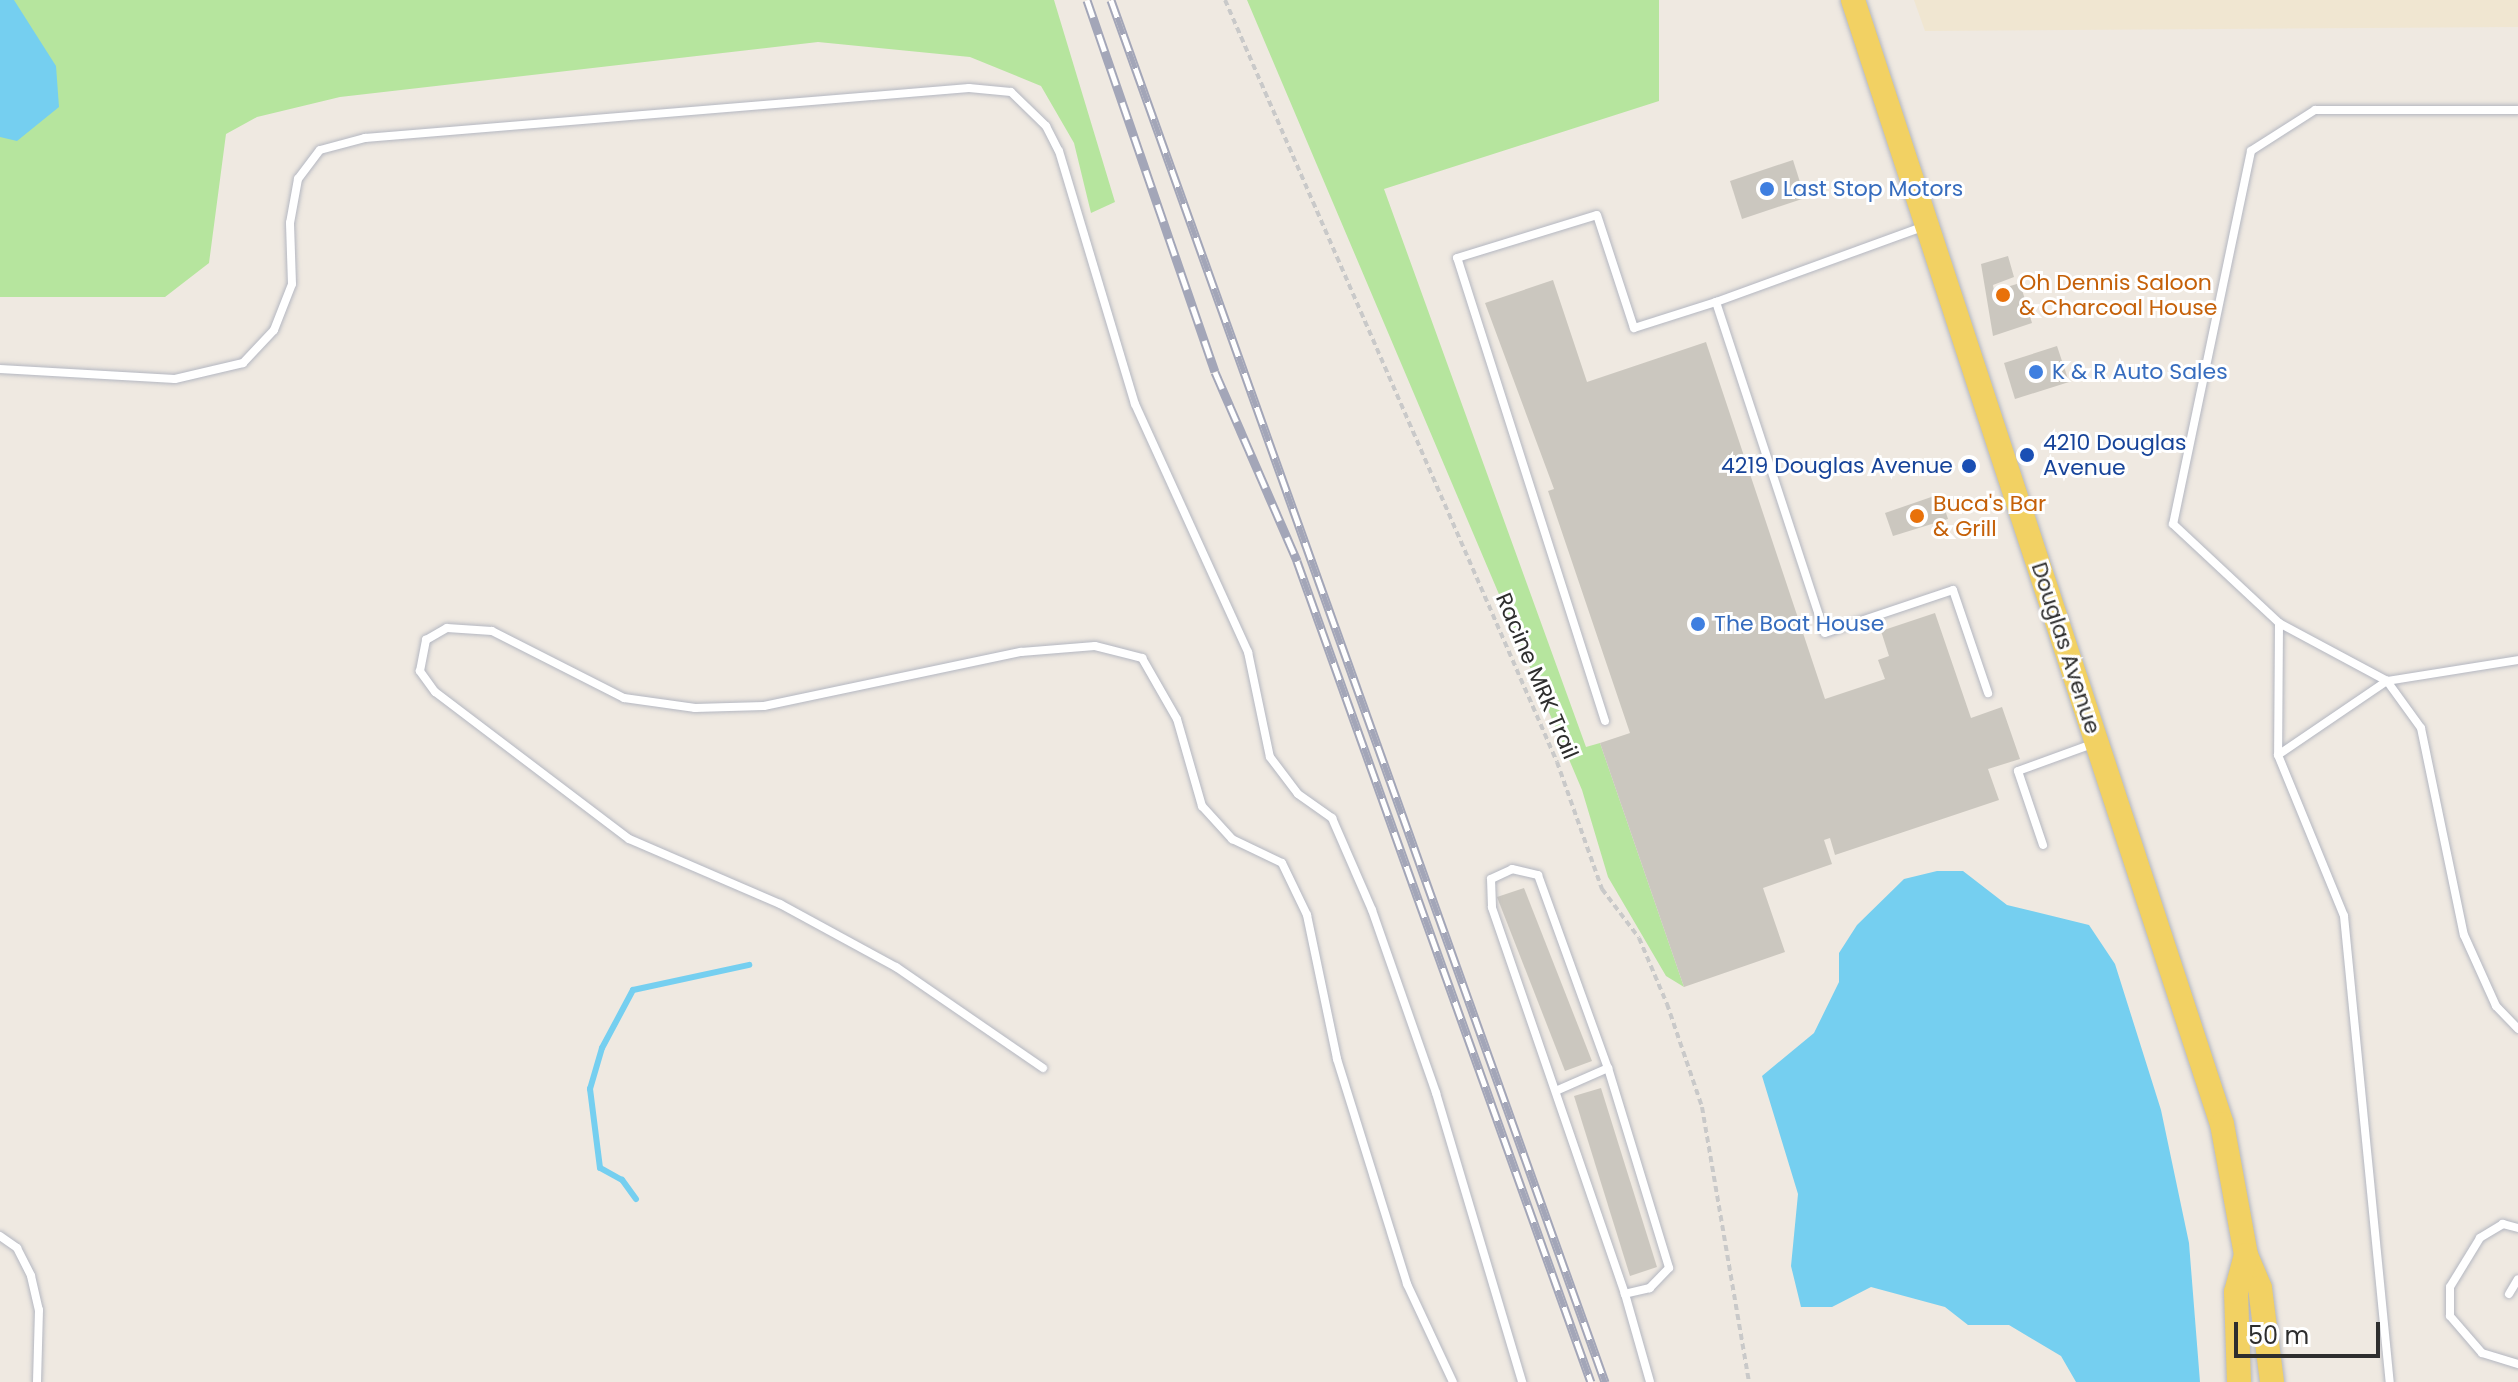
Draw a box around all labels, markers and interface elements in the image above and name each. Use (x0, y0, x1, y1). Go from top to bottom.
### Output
place label: Last Stop Motors (1783, 176, 1963, 202)
marker: Last Stop Motors (1758, 180, 1776, 198)
place label: Oh Dennis Saloon & Charcoal House (2019, 269, 2217, 320)
marker: Oh Dennis Saloon & Charcoal House (1994, 286, 2012, 304)
place label: K & R Auto Sales (2052, 359, 2228, 385)
marker: K & R Auto Sales (2027, 363, 2045, 381)
place label: 4210 Douglas Avenue (2043, 429, 2187, 480)
marker: 4210 Douglas Avenue (2018, 446, 2036, 464)
place label: 4219 Douglas Avenue (1721, 453, 1953, 479)
marker: 4219 Douglas Avenue (1960, 457, 1978, 475)
place label: Buca's Bar & Grill (1933, 490, 2046, 542)
marker: Buca's Bar & Grill (1908, 507, 1926, 525)
street label: Douglas Avenue (2026, 559, 2106, 737)
street label: Racine MRK Trail (1490, 589, 1584, 763)
place label: The Boat House (1714, 611, 1884, 637)
marker: The Boat House (1689, 615, 1707, 633)
scale bar (2238, 1306, 2384, 1356)
text: 50 m (2248, 1319, 2309, 1352)

